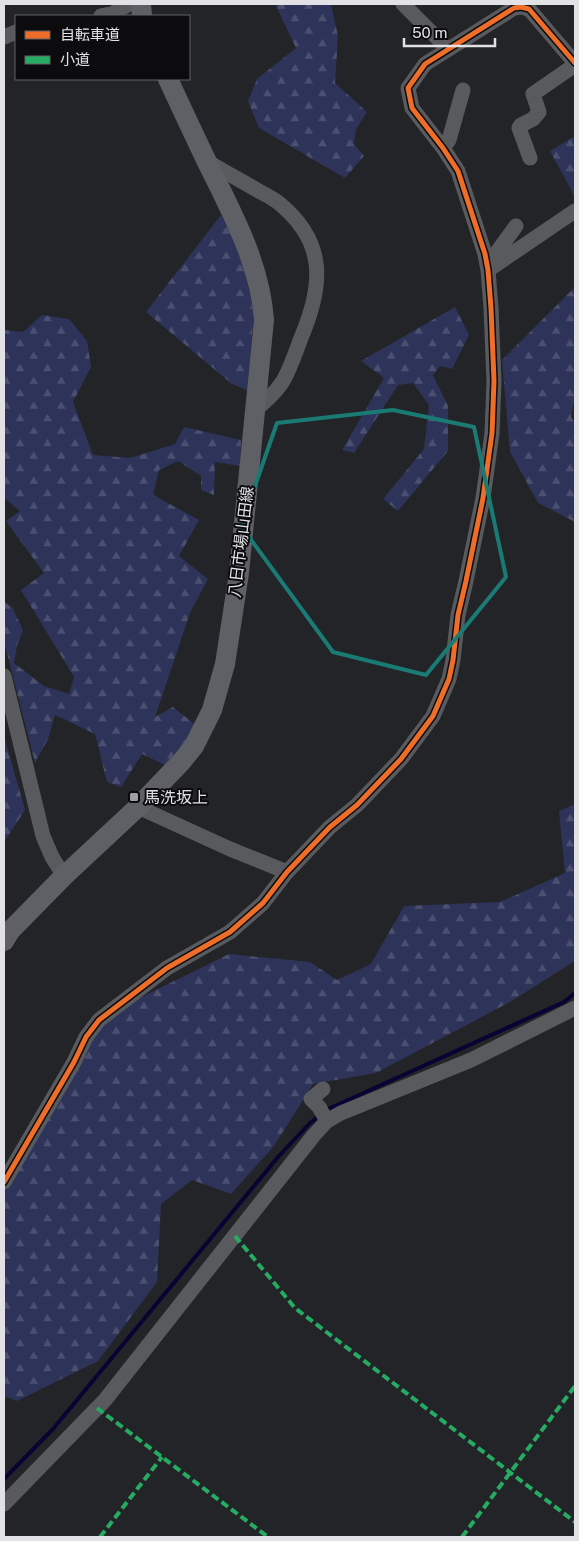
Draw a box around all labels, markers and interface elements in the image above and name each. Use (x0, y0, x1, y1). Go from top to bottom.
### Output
legend (15, 15, 190, 80)
scale bar (404, 15, 495, 47)
text: 50 m (412, 24, 447, 41)
text: 自転車道 (60, 26, 120, 43)
text: 小道 (60, 51, 90, 68)
street label: 八日市場山田線 (225, 485, 257, 599)
place label: 馬洗坂上 (144, 788, 208, 807)
marker: 馬洗坂上 (128, 791, 140, 803)

